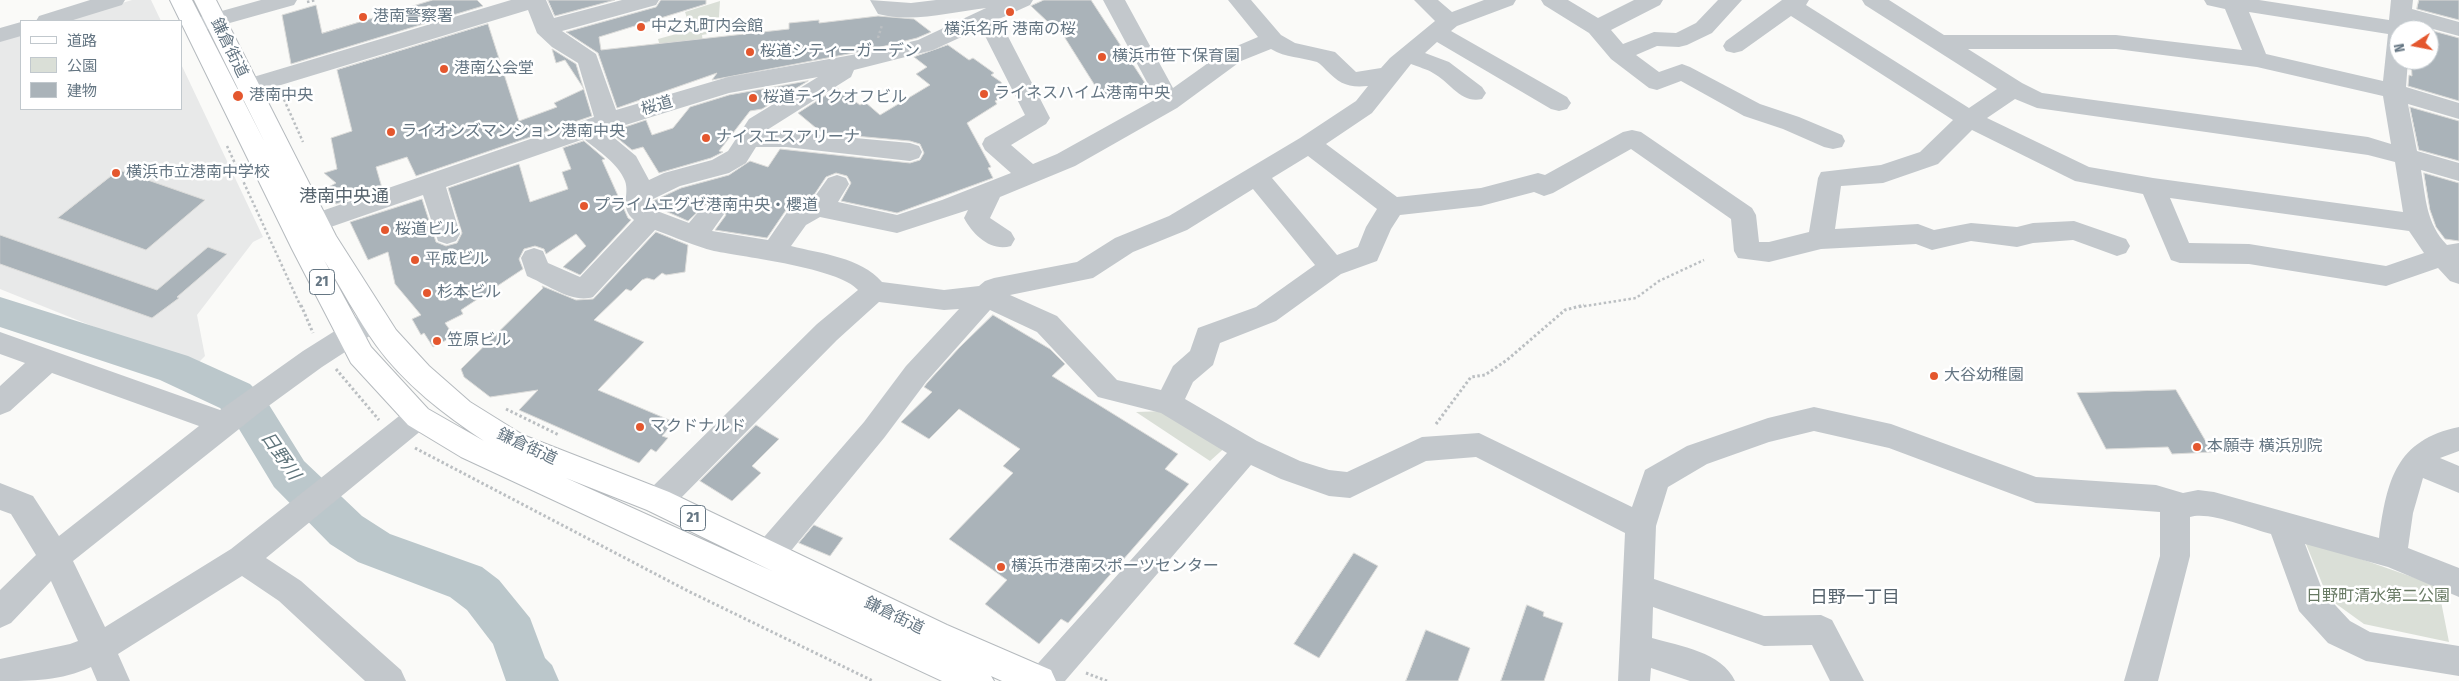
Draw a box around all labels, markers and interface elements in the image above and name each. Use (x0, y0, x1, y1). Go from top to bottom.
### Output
marker: 横浜名所 港南の桜 (1004, 6, 1016, 18)
place label: 港南警察署 (373, 7, 453, 27)
marker: 港南警察署 (357, 11, 369, 23)
street label: 鎌倉街道 (206, 15, 252, 81)
place label: 中之丸町内会館 (651, 17, 763, 37)
legend (20, 20, 182, 110)
place label: 横浜名所 港南の桜 (944, 20, 1076, 40)
north arrow (2389, 20, 2439, 70)
marker: 中之丸町内会館 (635, 21, 647, 33)
text: 道路 (67, 32, 97, 50)
place label: 桜道シティーガーデン (760, 42, 920, 62)
text: N (2391, 42, 2409, 54)
marker: 桜道シティーガーデン (744, 46, 756, 58)
place label: 横浜市笹下保育園 (1112, 47, 1240, 67)
marker: 横浜市笹下保育園 (1096, 51, 1108, 63)
text: 公園 (67, 57, 97, 75)
place label: 港南公会堂 (454, 59, 534, 79)
marker: 港南公会堂 (438, 63, 450, 75)
text: 建物 (67, 82, 97, 100)
place label: ライネスハイム港南中央 (994, 84, 1170, 104)
place label: 港南中央 (249, 86, 313, 106)
place label: 桜道テイクオフビル (763, 88, 907, 108)
marker: ライネスハイム港南中央 (978, 88, 990, 100)
marker: 港南中央 (231, 89, 245, 103)
street label: 桜道 (639, 92, 675, 120)
marker: 桜道テイクオフビル (747, 92, 759, 104)
place label: ライオンズマンション港南中央 (401, 122, 625, 142)
marker: ライオンズマンション港南中央 (385, 126, 397, 138)
place label: ナイスエスアリーナ (716, 128, 860, 148)
marker: ナイスエスアリーナ (700, 132, 712, 144)
place label: 横浜市立港南中学校 (126, 163, 270, 183)
marker: 横浜市立港南中学校 (110, 167, 122, 179)
district label: 港南中央通 (299, 186, 389, 208)
place label: プライムエグゼ港南中央・櫻道 (594, 196, 818, 216)
marker: プライムエグゼ港南中央・櫻道 (578, 200, 590, 212)
place label: 桜道ビル (395, 220, 459, 240)
marker: 桜道ビル (379, 224, 391, 236)
place label: 平成ビル (425, 250, 489, 270)
marker: 平成ビル (409, 254, 421, 266)
road number: 21 (310, 270, 334, 294)
place label: 杉本ビル (437, 283, 501, 303)
marker: 杉本ビル (421, 287, 433, 299)
place label: 笠原ビル (447, 331, 511, 351)
marker: 笠原ビル (431, 335, 443, 347)
place label: 大谷幼稚園 (1944, 366, 2024, 386)
marker: 大谷幼稚園 (1928, 370, 1940, 382)
place label: マクドナルド (650, 417, 746, 437)
marker: マクドナルド (634, 421, 646, 433)
street label: 鎌倉街道 (494, 425, 560, 469)
water label: 日野川 (256, 428, 304, 484)
place label: 本願寺 横浜別院 (2207, 437, 2323, 457)
marker: 本願寺 横浜別院 (2191, 441, 2203, 453)
road number: 21 (680, 506, 706, 530)
place label: 横浜市港南スポーツセンター (1011, 557, 1219, 577)
marker: 横浜市港南スポーツセンター (995, 561, 1007, 573)
district label: 日野一丁目 (1810, 587, 1900, 609)
park label: 日野町清水第二公園 (2306, 587, 2450, 607)
street label: 鎌倉街道 (861, 593, 927, 639)

